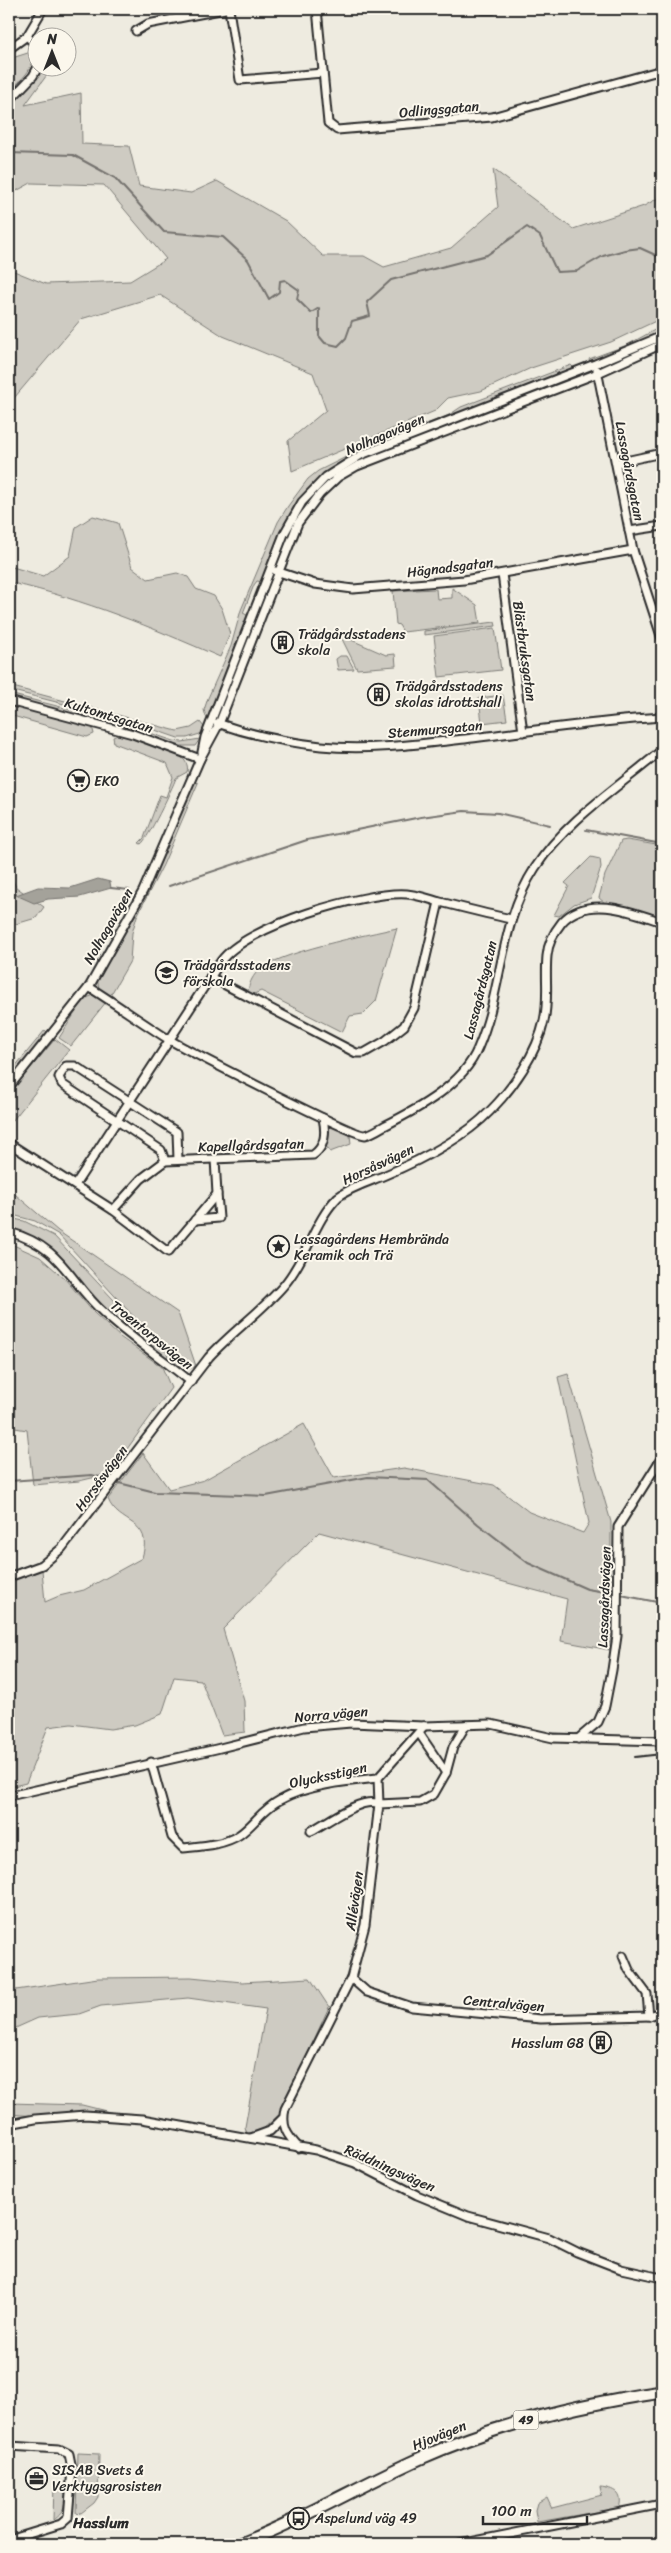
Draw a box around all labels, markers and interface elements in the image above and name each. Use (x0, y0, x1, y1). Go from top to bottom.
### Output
text: N (46, 27, 57, 52)
north arrow (28, 28, 78, 78)
street label: Odlingsgatan (398, 94, 481, 125)
street label: Nolhagavägen (341, 406, 429, 463)
street label: Lassagårdsgatan (608, 419, 652, 524)
street label: Hägnadsgatan (406, 550, 495, 585)
street label: Blästbruksgatan (505, 599, 544, 703)
place label: Trädgårdsstadens skola (297, 622, 406, 663)
building icon: Trädgårdsstadens skola (270, 630, 294, 654)
place label: Trädgårdsstadens skolas idrottshall (394, 674, 503, 715)
building icon: Trädgårdsstadens skolas idrottshall (367, 682, 391, 706)
street label: Kultomtsgatan (62, 690, 157, 741)
street label: Stenmursgatan (387, 713, 484, 746)
supermarket icon: EKO (66, 769, 90, 793)
place label: EKO (94, 769, 119, 794)
street label: Nolhagavägen (76, 883, 141, 969)
street label: Lassagårdsgatan (456, 938, 505, 1042)
place label: Trädgårdsstadens förskola (183, 953, 291, 994)
school or university icon: Trädgårdsstadens förskola (155, 961, 179, 985)
street label: Kapellgårdsgatan (198, 1131, 305, 1160)
street label: Horsåsvägen (338, 1137, 419, 1192)
place label: Lassagårdens Hembrända Keramik och Trä (294, 1227, 449, 1268)
place icon: Lassagårdens Hembrända Keramik och Trä (266, 1235, 290, 1259)
street label: Troentorpsvägen (105, 1294, 199, 1377)
street label: Horsåsvägen (68, 1440, 135, 1517)
street label: Lassagårdsvägen (590, 1545, 619, 1648)
street label: Norra vägen (293, 1699, 369, 1730)
street label: Olycksstigen (287, 1755, 370, 1796)
street label: Allévägen (338, 1869, 371, 1933)
street label: Centralvägen (462, 1988, 546, 2020)
place label: Hasslum G8 (511, 2031, 585, 2056)
building icon: Hasslum G8 (588, 2031, 612, 2055)
street label: Räddningsvägen (340, 2137, 440, 2200)
road number: 49 (514, 2410, 538, 2430)
street label: Hjovägen (408, 2413, 471, 2458)
place label: SISAB Svets & Verktygsgrosisten (52, 2458, 162, 2499)
office icon: SISAB Svets & Verktygsgrosisten (24, 2466, 48, 2490)
scale bar (483, 2493, 587, 2525)
text: 100 m (491, 2498, 532, 2524)
bus stop icon: Aspelund väg 49 (287, 2506, 311, 2530)
place label: Aspelund väg 49 (314, 2506, 417, 2531)
district label: Hasslum (72, 2510, 129, 2536)

